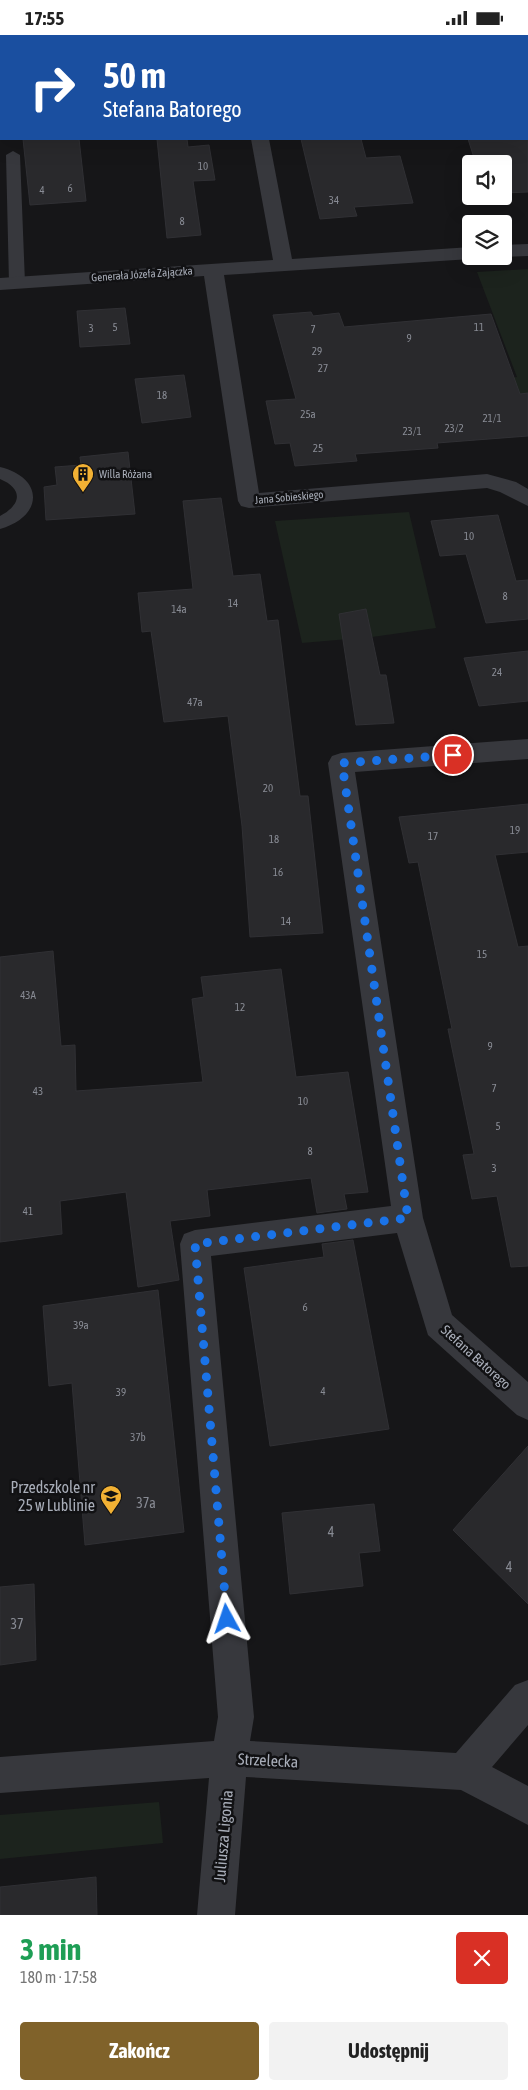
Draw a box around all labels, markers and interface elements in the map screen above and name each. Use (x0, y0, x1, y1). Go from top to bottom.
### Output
text: 17:55 (25, 7, 64, 29)
icon: right (20, 55, 85, 120)
text: 50 m (103, 55, 166, 95)
text: Stefana Batorego (103, 96, 242, 122)
map controls (462, 155, 512, 265)
button: sound (462, 155, 512, 205)
house number: 10 (198, 160, 208, 172)
house number: 6 (67, 182, 73, 194)
house number: 4 (39, 184, 45, 196)
house number: 34 (329, 194, 339, 206)
house number: 8 (179, 215, 185, 227)
button: layers (462, 215, 512, 265)
street label: Generała Józefa Zajączka (91, 264, 193, 284)
house number: 5 (112, 321, 118, 333)
house number: 11 (474, 321, 484, 333)
house number: 3 (88, 322, 94, 334)
house number: 7 (310, 323, 316, 335)
house number: 9 (406, 332, 412, 344)
house number: 29 (312, 345, 322, 357)
house number: 27 (318, 362, 328, 374)
house number: 18 (157, 389, 167, 401)
house number: 25a (300, 408, 316, 420)
house number: 21/1 (482, 412, 502, 424)
house number: 23/2 (444, 422, 464, 434)
house number: 23/1 (402, 425, 422, 437)
house number: 25 (313, 442, 323, 454)
building icon: Willa Różana (71, 462, 95, 493)
place label: Willa Różana (99, 468, 152, 480)
street label: Jana Sobieskiego (254, 488, 324, 506)
house number: 10 (464, 530, 474, 542)
house number: 8 (502, 590, 508, 602)
house number: 14 (228, 597, 238, 609)
house number: 14a (171, 603, 187, 615)
house number: 24 (492, 666, 502, 678)
house number: 47a (187, 696, 203, 708)
pin (432, 734, 474, 776)
icon: arrive (439, 741, 467, 769)
house number: 20 (263, 782, 273, 794)
house number: 19 (510, 824, 520, 836)
house number: 17 (428, 830, 438, 842)
house number: 18 (269, 833, 279, 845)
house number: 16 (273, 866, 283, 878)
house number: 14 (281, 915, 291, 927)
house number: 15 (477, 948, 487, 960)
house number: 43A (20, 989, 36, 1001)
house number: 12 (235, 1001, 245, 1013)
house number: 9 (487, 1040, 493, 1052)
house number: 7 (491, 1082, 497, 1094)
house number: 43 (33, 1085, 43, 1097)
house number: 10 (298, 1095, 308, 1107)
house number: 5 (495, 1120, 501, 1132)
house number: 8 (307, 1145, 313, 1157)
house number: 3 (491, 1162, 497, 1174)
house number: 41 (23, 1205, 33, 1217)
house number: 6 (302, 1301, 308, 1313)
house number: 39a (73, 1319, 89, 1331)
street label: Stefana Batorego (438, 1322, 514, 1392)
house number: 4 (320, 1385, 326, 1397)
house number: 39 (116, 1386, 126, 1398)
house number: 37b (130, 1431, 146, 1443)
place label: Przedszkole nr 25 w Lublinie (10, 1478, 95, 1514)
school or university icon: Przedszkole nr 25 w Lublinie (99, 1484, 123, 1515)
house number: 37a (136, 1495, 156, 1511)
house number: 4 (328, 1524, 335, 1540)
house number: 4 (506, 1559, 513, 1575)
position arrow (200, 1592, 252, 1644)
house number: 37 (10, 1616, 24, 1632)
street label: Strzelecka (237, 1749, 299, 1771)
street label: Juliusza Ligonia (210, 1789, 237, 1883)
text: 3 min (20, 1932, 81, 1966)
button: close (456, 1932, 508, 1984)
text: 180 m · 17:58 (20, 1968, 97, 1986)
button: Zakończ (20, 2022, 259, 2080)
button: Udostępnij (269, 2022, 508, 2080)

